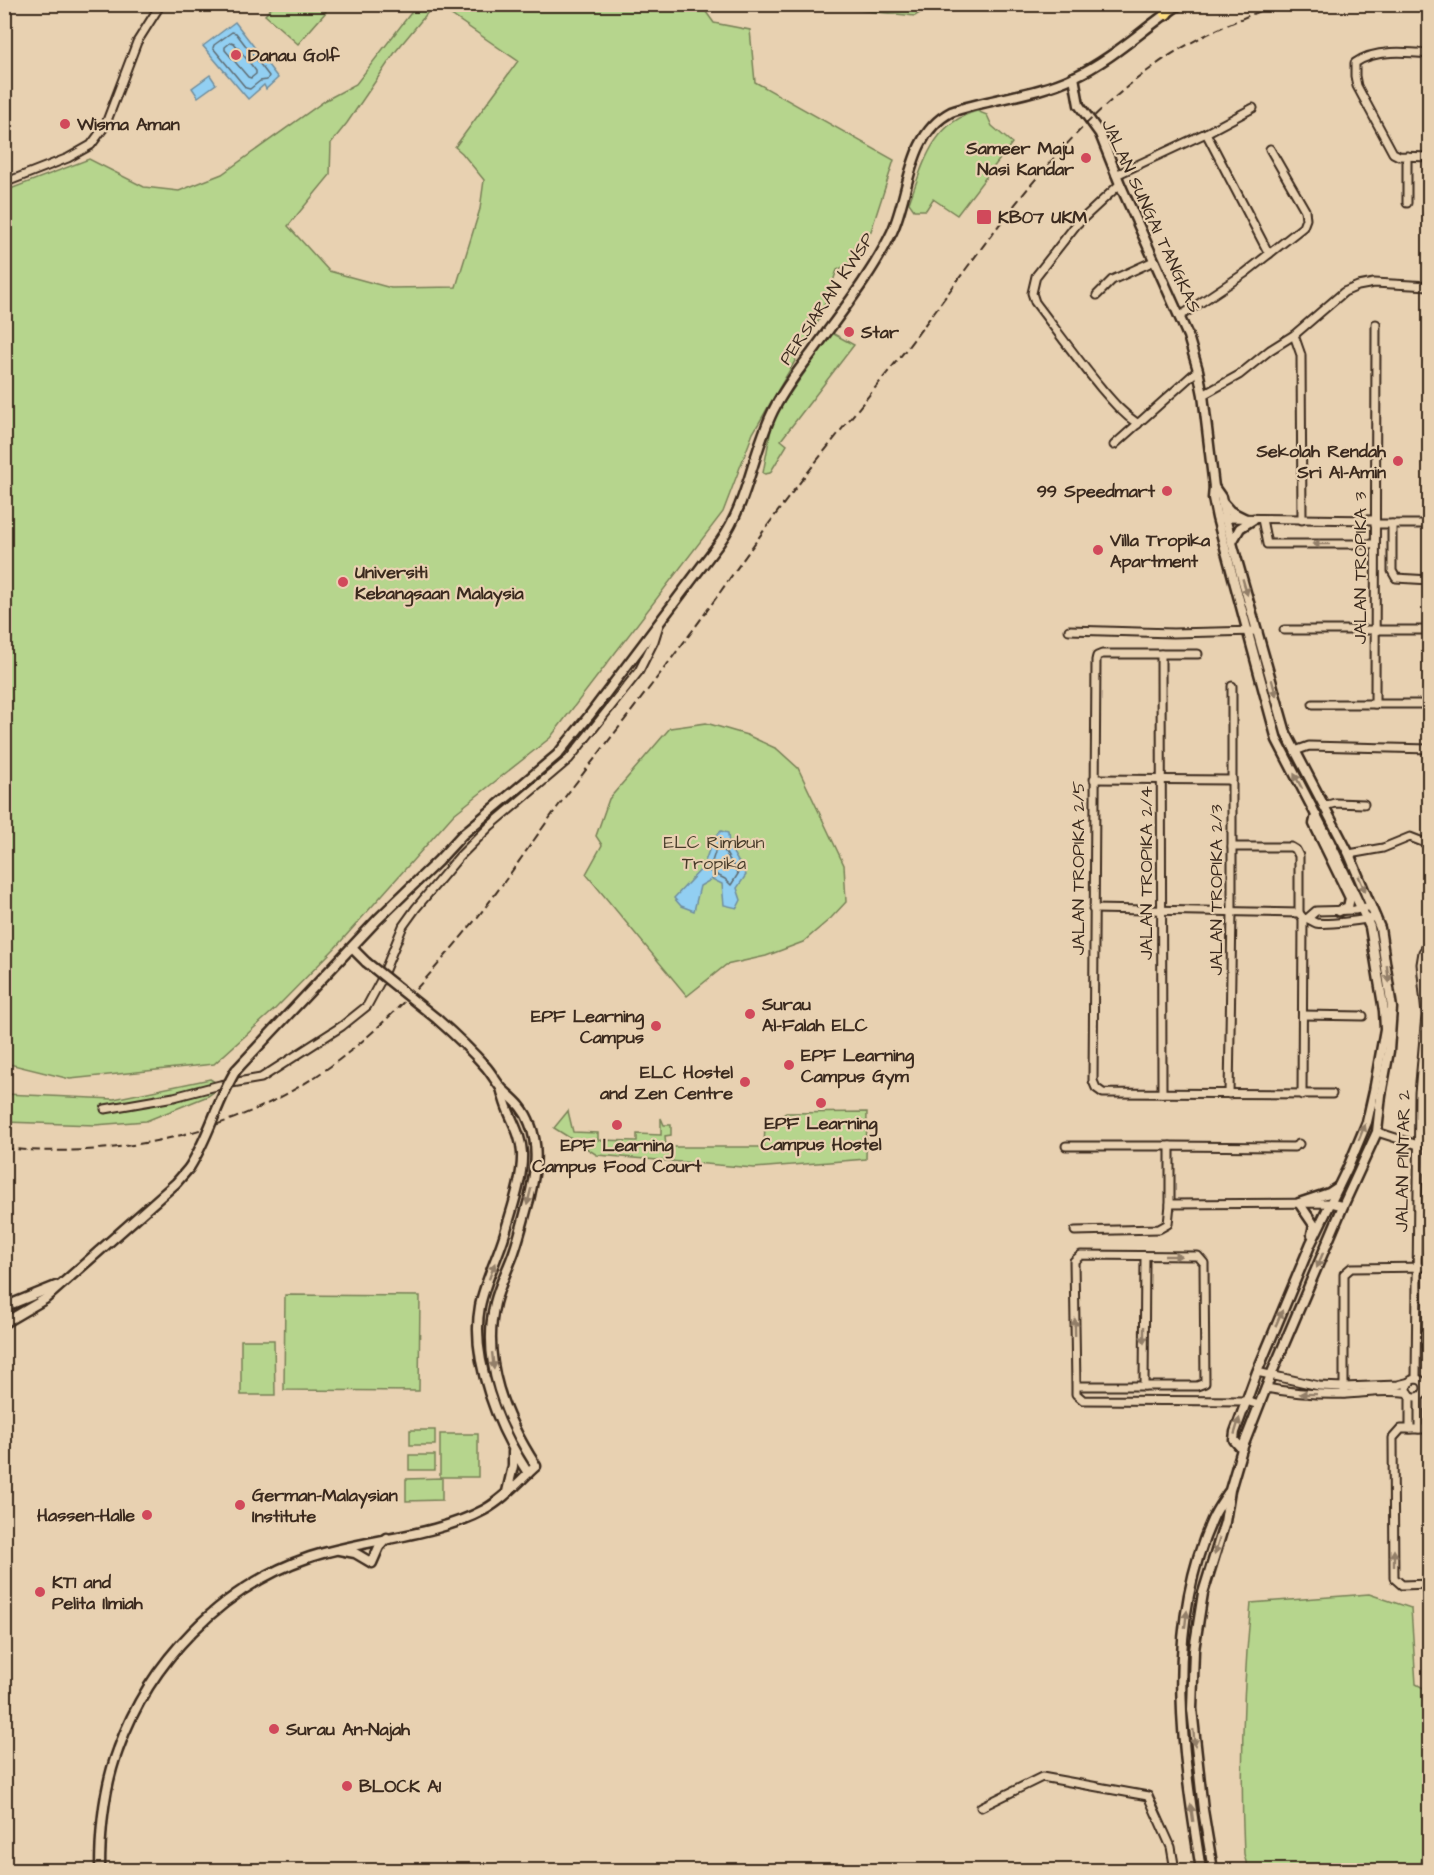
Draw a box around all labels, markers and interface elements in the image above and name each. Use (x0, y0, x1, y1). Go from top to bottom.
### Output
place label: Danau Golf (248, 43, 341, 68)
marker: Danau Golf (229, 48, 243, 62)
place label: Wisma Aman (76, 112, 180, 137)
street label: JALAN SUNGAI TANGKAS (1095, 115, 1207, 317)
marker: Wisma Aman (58, 117, 72, 131)
place label: Sameer Maju Nasi Kandar (965, 136, 1074, 182)
marker: Sameer Maju Nasi Kandar (1079, 151, 1093, 165)
place label: KB07 UKM (998, 205, 1087, 230)
marker: KB07 UKM (975, 208, 993, 226)
street label: PERSIARAN KWSP (773, 228, 881, 370)
place label: Star (860, 320, 899, 345)
marker: Star (842, 325, 856, 339)
place label: Sekolah Rendah Sri Al-Amin (1256, 439, 1387, 485)
marker: Sekolah Rendah Sri Al-Amin (1391, 454, 1405, 468)
place label: 99 Speedmart (1037, 479, 1156, 504)
marker: 99 Speedmart (1160, 484, 1174, 498)
street label: JALAN TROPIKA 3 (1348, 492, 1373, 644)
place label: Villa Tropika Apartment (1109, 528, 1211, 574)
one-way arrow (1311, 539, 1330, 549)
marker: Villa Tropika Apartment (1091, 543, 1105, 557)
place label: Universiti Kebangsaan Malaysia (355, 560, 524, 607)
marker: Universiti Kebangsaan Malaysia (336, 575, 350, 589)
one-way arrow (1241, 578, 1250, 596)
one-way arrow (1269, 679, 1279, 697)
one-way arrow (1294, 772, 1304, 790)
street label: JALAN TROPIKA 2/5 (1066, 780, 1091, 955)
street label: JALAN TROPIKA 2/4 (1134, 786, 1159, 960)
street label: JALAN TROPIKA 2/3 (1204, 804, 1229, 976)
park label: ELC Rimbun Tropika (664, 830, 764, 876)
one-way arrow (1357, 876, 1366, 893)
one-way arrow (1384, 964, 1393, 983)
place label: Surau Al-Falah ELC (761, 992, 868, 1038)
place label: EPF Learning Campus (531, 1004, 645, 1050)
marker: Surau Al-Falah ELC (743, 1007, 757, 1021)
marker: EPF Learning Campus (649, 1019, 663, 1033)
place label: EPF Learning Campus Gym (801, 1043, 915, 1090)
marker: EPF Learning Campus Gym (782, 1058, 796, 1072)
place label: ELC Hostel and Zen Centre (599, 1060, 733, 1106)
marker: ELC Hostel and Zen Centre (738, 1075, 752, 1089)
street label: JALAN PINTAR 2 (1389, 1089, 1417, 1232)
marker: EPF Learning Campus Hostel (814, 1096, 828, 1110)
place label: EPF Learning Campus Hostel (760, 1111, 882, 1157)
marker: EPF Learning Campus Food Court (610, 1118, 624, 1132)
one-way arrow (1357, 1123, 1367, 1141)
place label: EPF Learning Campus Food Court (532, 1133, 703, 1179)
one-way arrow (524, 1188, 534, 1206)
one-way arrow (1163, 1251, 1182, 1261)
one-way arrow (1315, 1251, 1325, 1269)
one-way arrow (487, 1261, 497, 1279)
one-way arrow (1275, 1309, 1284, 1327)
one-way arrow (1070, 1318, 1080, 1337)
one-way arrow (1139, 1326, 1149, 1345)
one-way arrow (488, 1352, 498, 1371)
one-way arrow (1299, 1389, 1318, 1398)
one-way arrow (1233, 1417, 1242, 1435)
place label: German-Malaysian Institute (252, 1483, 398, 1529)
marker: German-Malaysian Institute (233, 1498, 247, 1512)
place label: Hassen-Halle (37, 1503, 135, 1528)
marker: Hassen-Halle (140, 1508, 154, 1522)
one-way arrow (1212, 1537, 1221, 1555)
one-way arrow (1389, 1549, 1398, 1568)
place label: KT1 and Pelita Ilmiah (52, 1570, 144, 1616)
marker: KT1 and Pelita Ilmiah (33, 1585, 47, 1599)
one-way arrow (1181, 1609, 1191, 1628)
place label: Surau An-Najah (285, 1717, 411, 1742)
marker: Surau An-Najah (267, 1722, 281, 1736)
one-way arrow (1189, 1729, 1199, 1748)
place label: BLOCK A1 (359, 1774, 442, 1799)
marker: BLOCK A1 (340, 1779, 354, 1793)
one-way arrow (1188, 1803, 1197, 1822)

